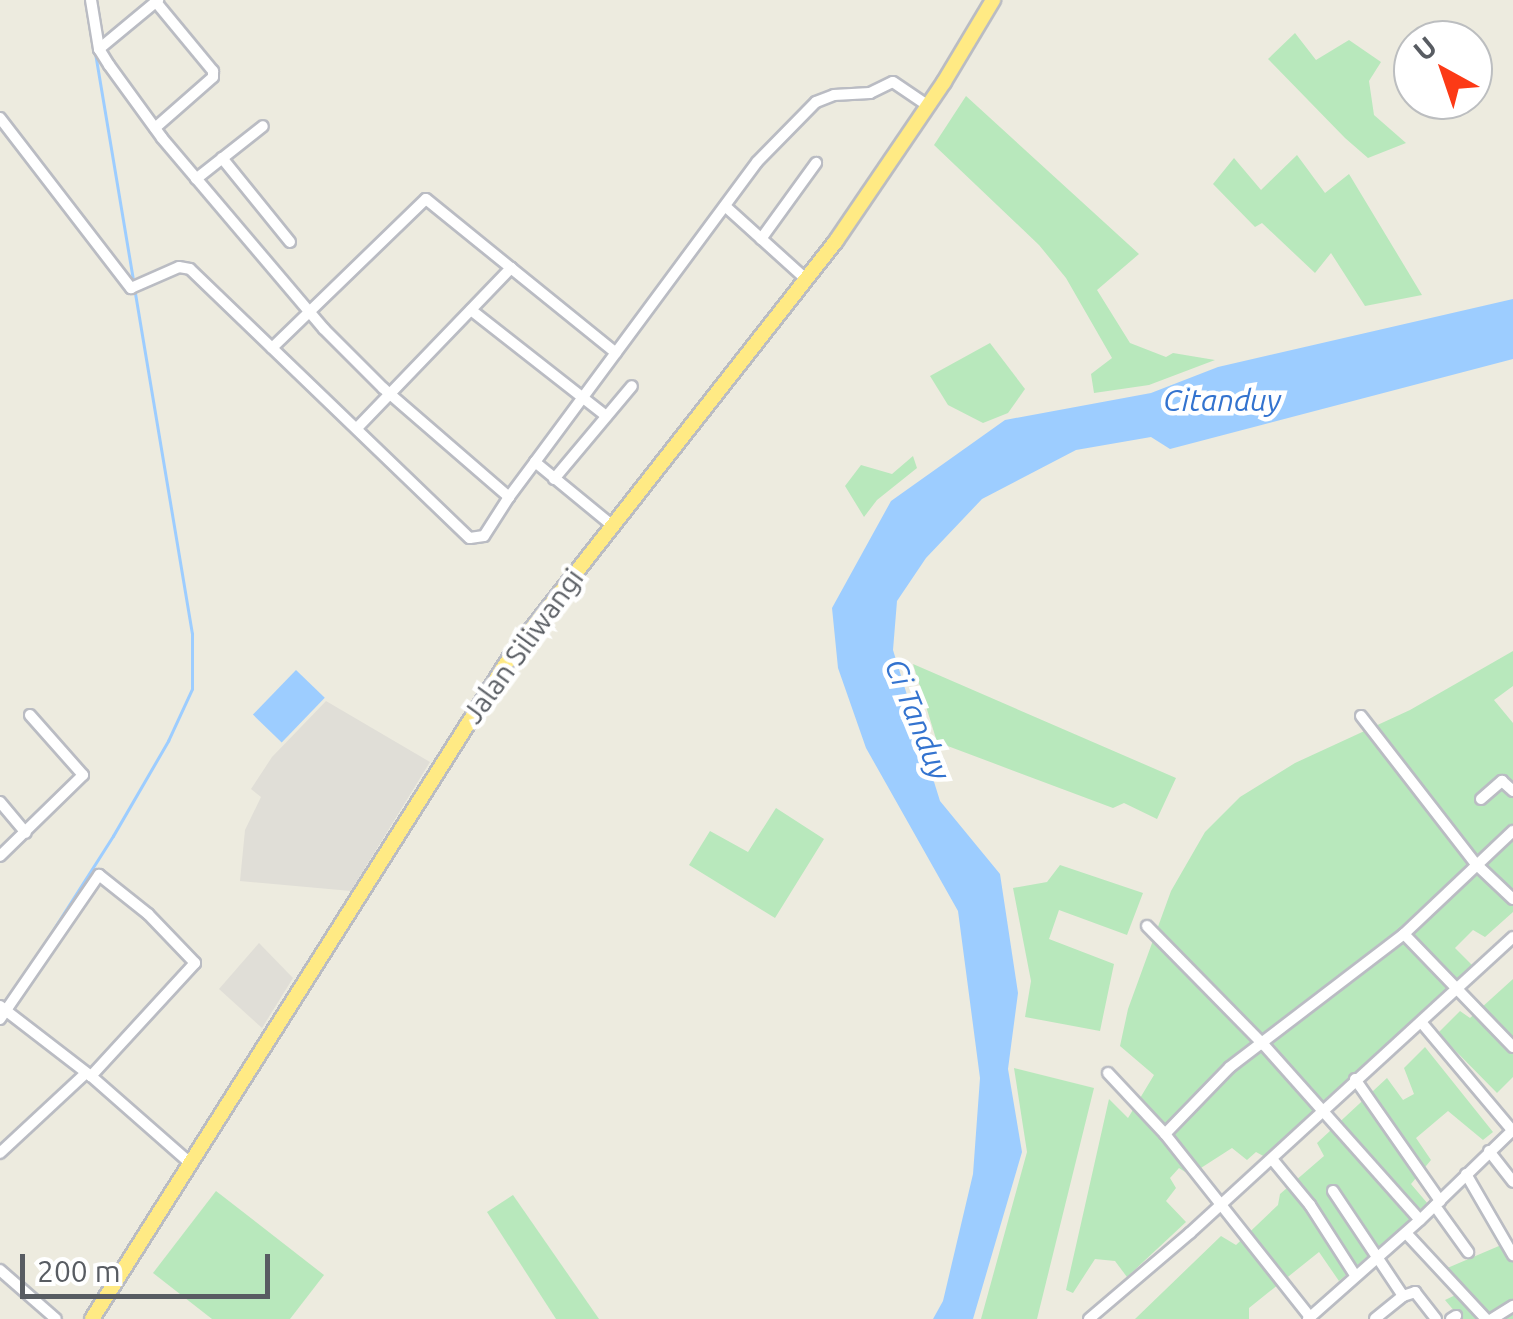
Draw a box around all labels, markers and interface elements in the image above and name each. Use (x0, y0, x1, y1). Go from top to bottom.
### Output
north arrow (1393, 20, 1493, 120)
text: U (1407, 30, 1442, 66)
water label: Citanduy (1163, 382, 1281, 418)
street label: Jalan Siliwangi (456, 562, 590, 730)
water label: Ci Tanduy (877, 653, 959, 785)
scale bar (25, 1234, 275, 1296)
text: 200 m (37, 1254, 121, 1288)

